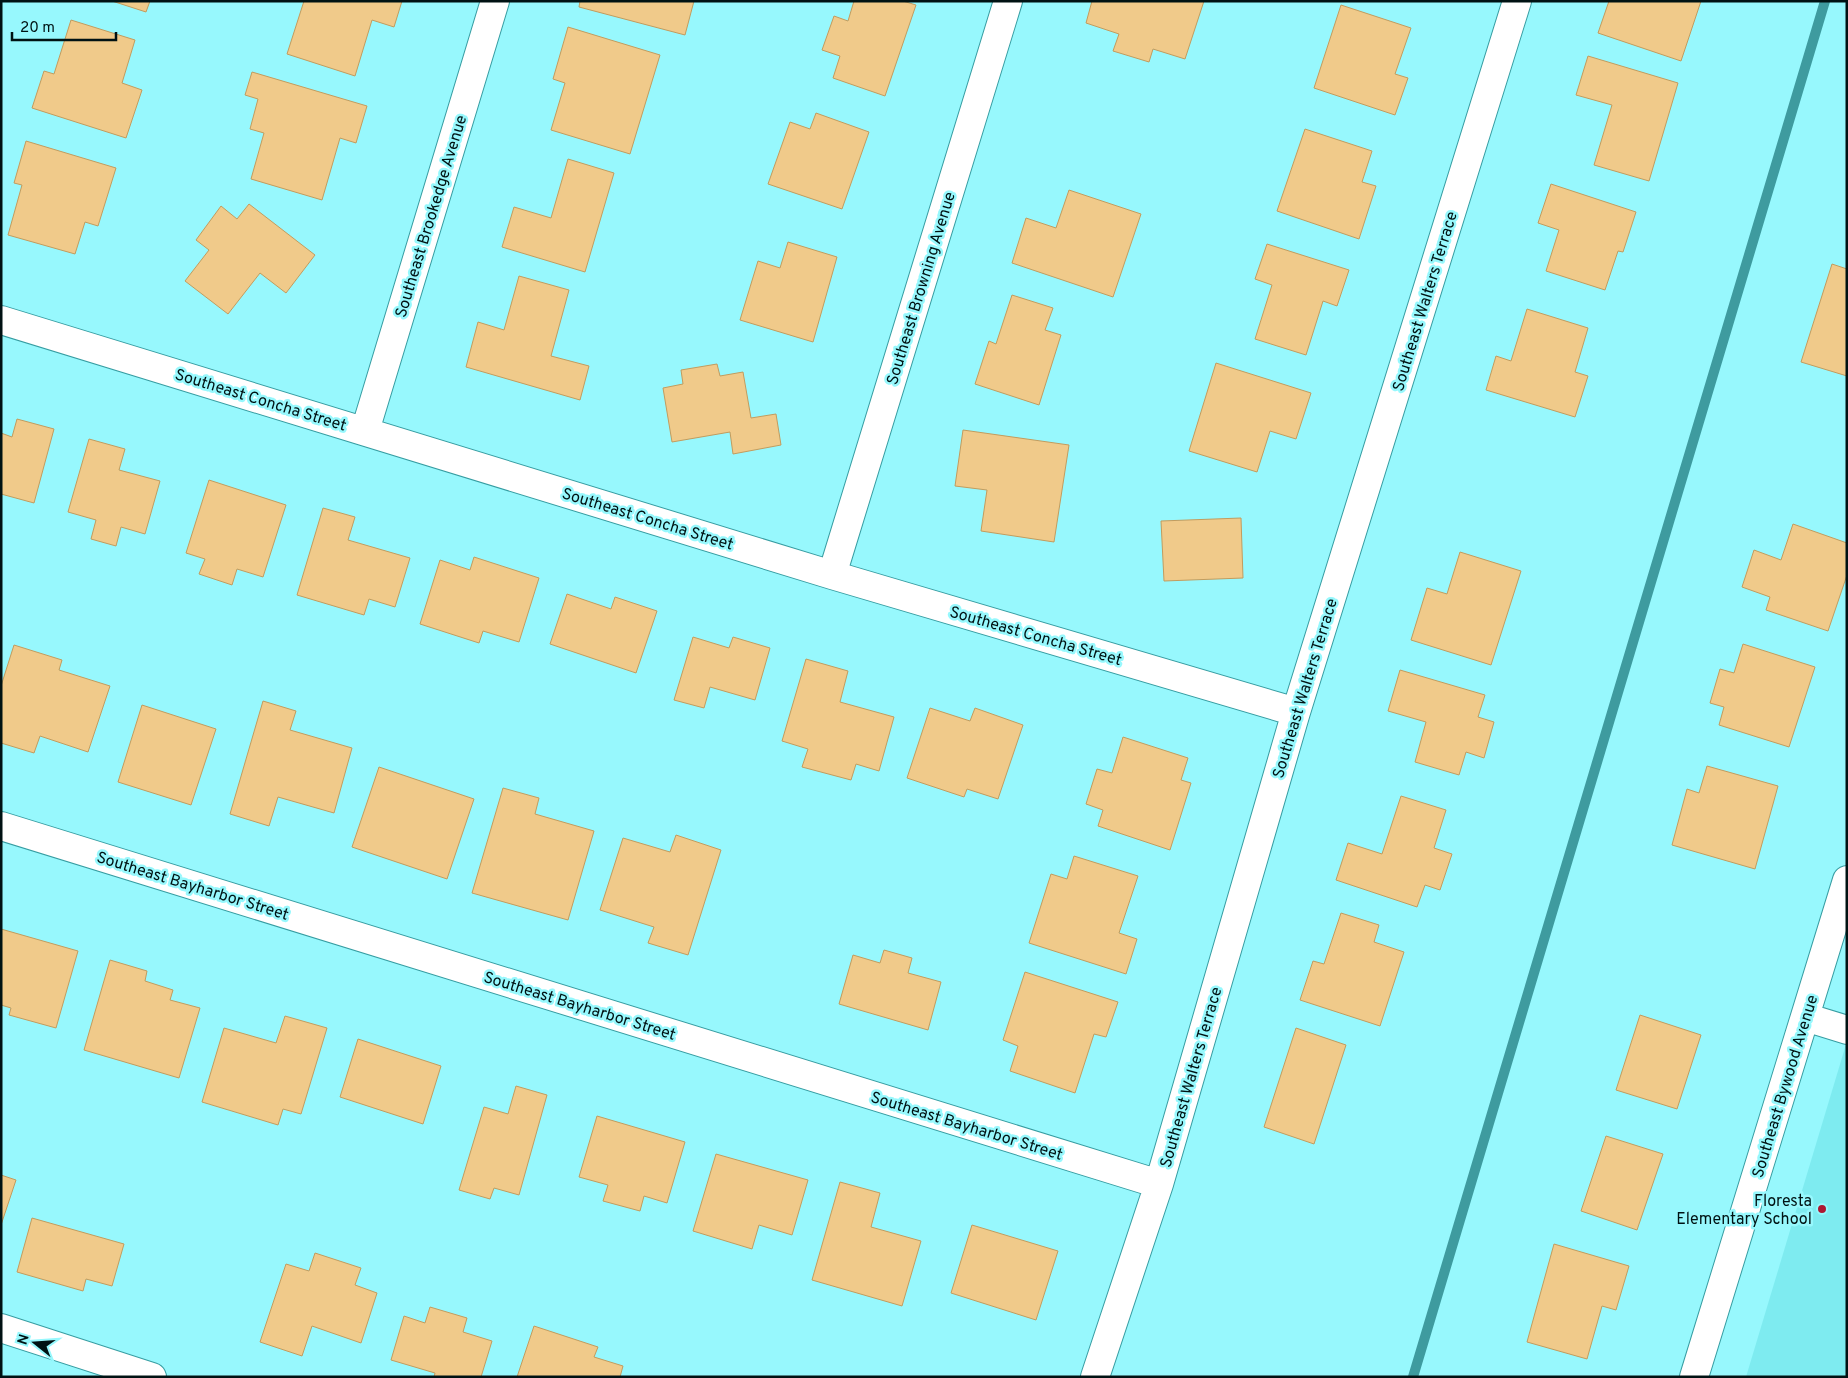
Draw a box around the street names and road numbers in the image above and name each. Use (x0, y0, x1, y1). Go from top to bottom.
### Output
street label: Southeast Brookedge Avenue (392, 113, 472, 320)
street label: Southeast Browning Avenue (883, 190, 961, 388)
street label: Southeast Walters Terrace (1389, 209, 1463, 394)
street label: Southeast Concha Street (172, 365, 349, 437)
street label: Southeast Concha Street (559, 484, 736, 556)
street label: Southeast Walters Terrace (1269, 596, 1343, 781)
street label: Southeast Concha Street (947, 603, 1124, 671)
street label: Southeast Bayharbor Street (94, 848, 291, 926)
street label: Southeast Bayharbor Street (481, 968, 678, 1046)
street label: Southeast Walters Terrace (1157, 985, 1227, 1170)
street label: Southeast Bywood Avenue (1749, 993, 1823, 1180)
street label: Southeast Bayharbor Street (868, 1088, 1065, 1166)

